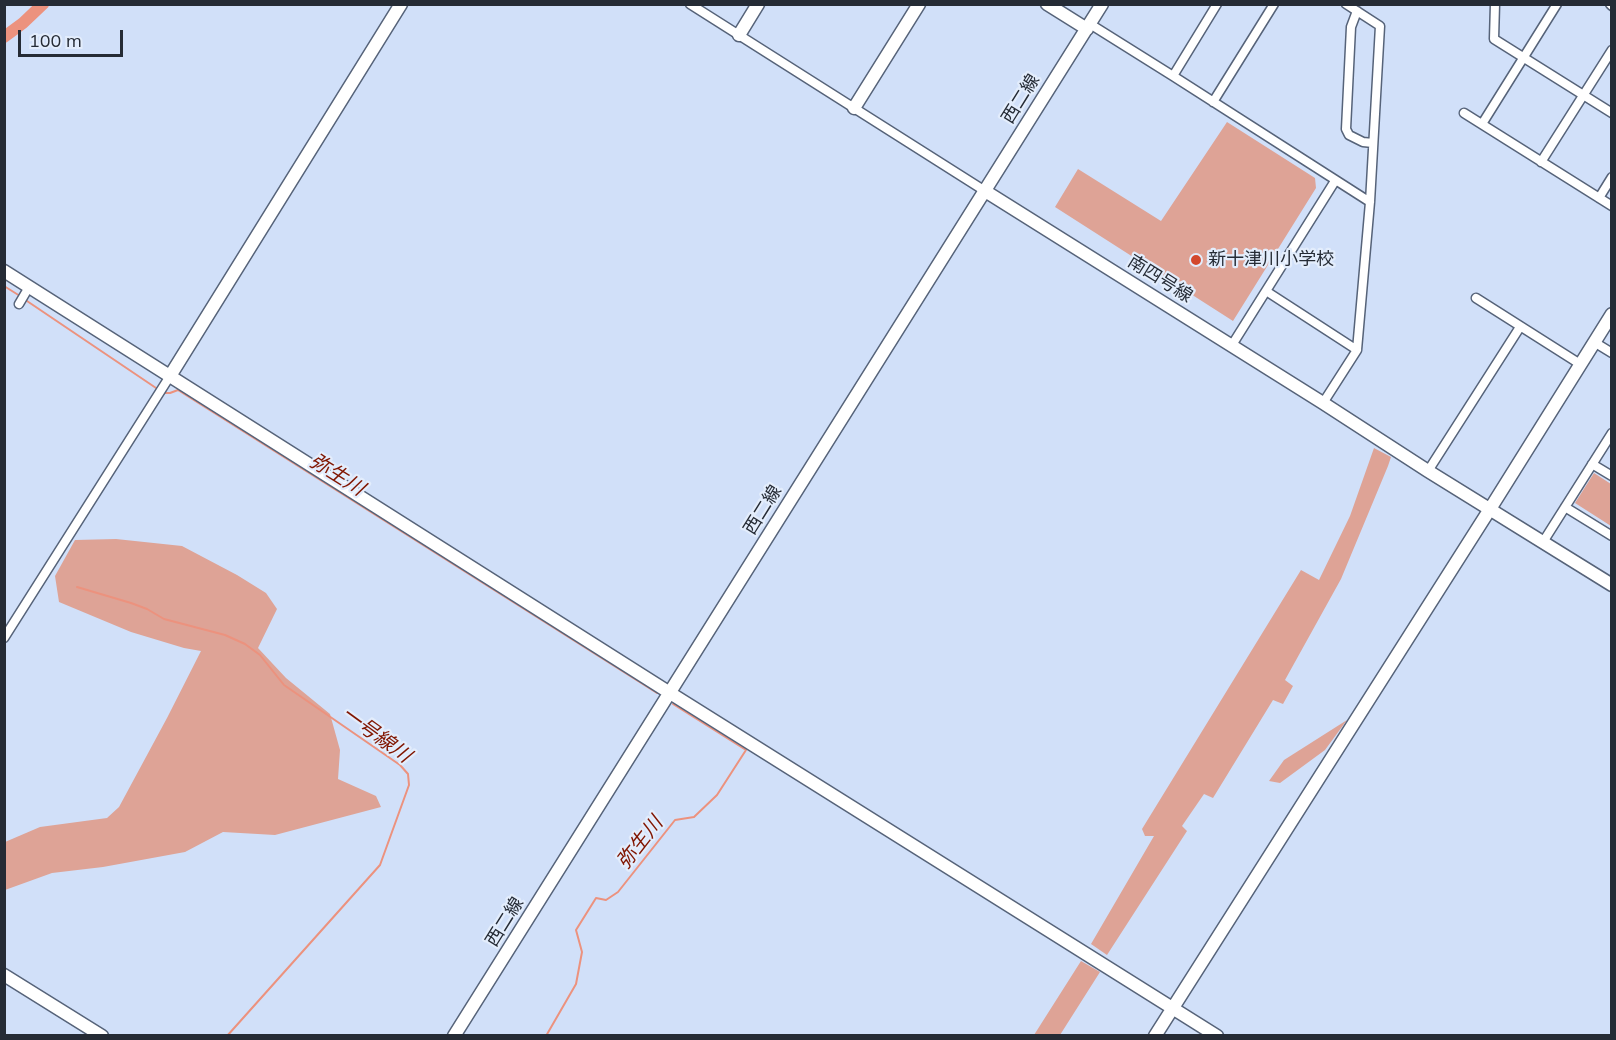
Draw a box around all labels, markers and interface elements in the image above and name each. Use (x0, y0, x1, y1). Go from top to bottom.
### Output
scale bar (21, 18, 126, 56)
text: 100 m (29, 29, 82, 52)
street label: 西二線 (998, 70, 1044, 128)
place label: 新十津川小学校 (1208, 249, 1334, 271)
street label: 南四号線 (1124, 251, 1196, 307)
marker: 新十津川小学校 (1189, 253, 1203, 267)
water label: 弥生川 (305, 449, 369, 501)
street label: 西二線 (740, 481, 786, 539)
water label: 一号線川 (337, 702, 415, 768)
water label: 弥生川 (612, 812, 668, 874)
street label: 西二線 (482, 893, 528, 951)

